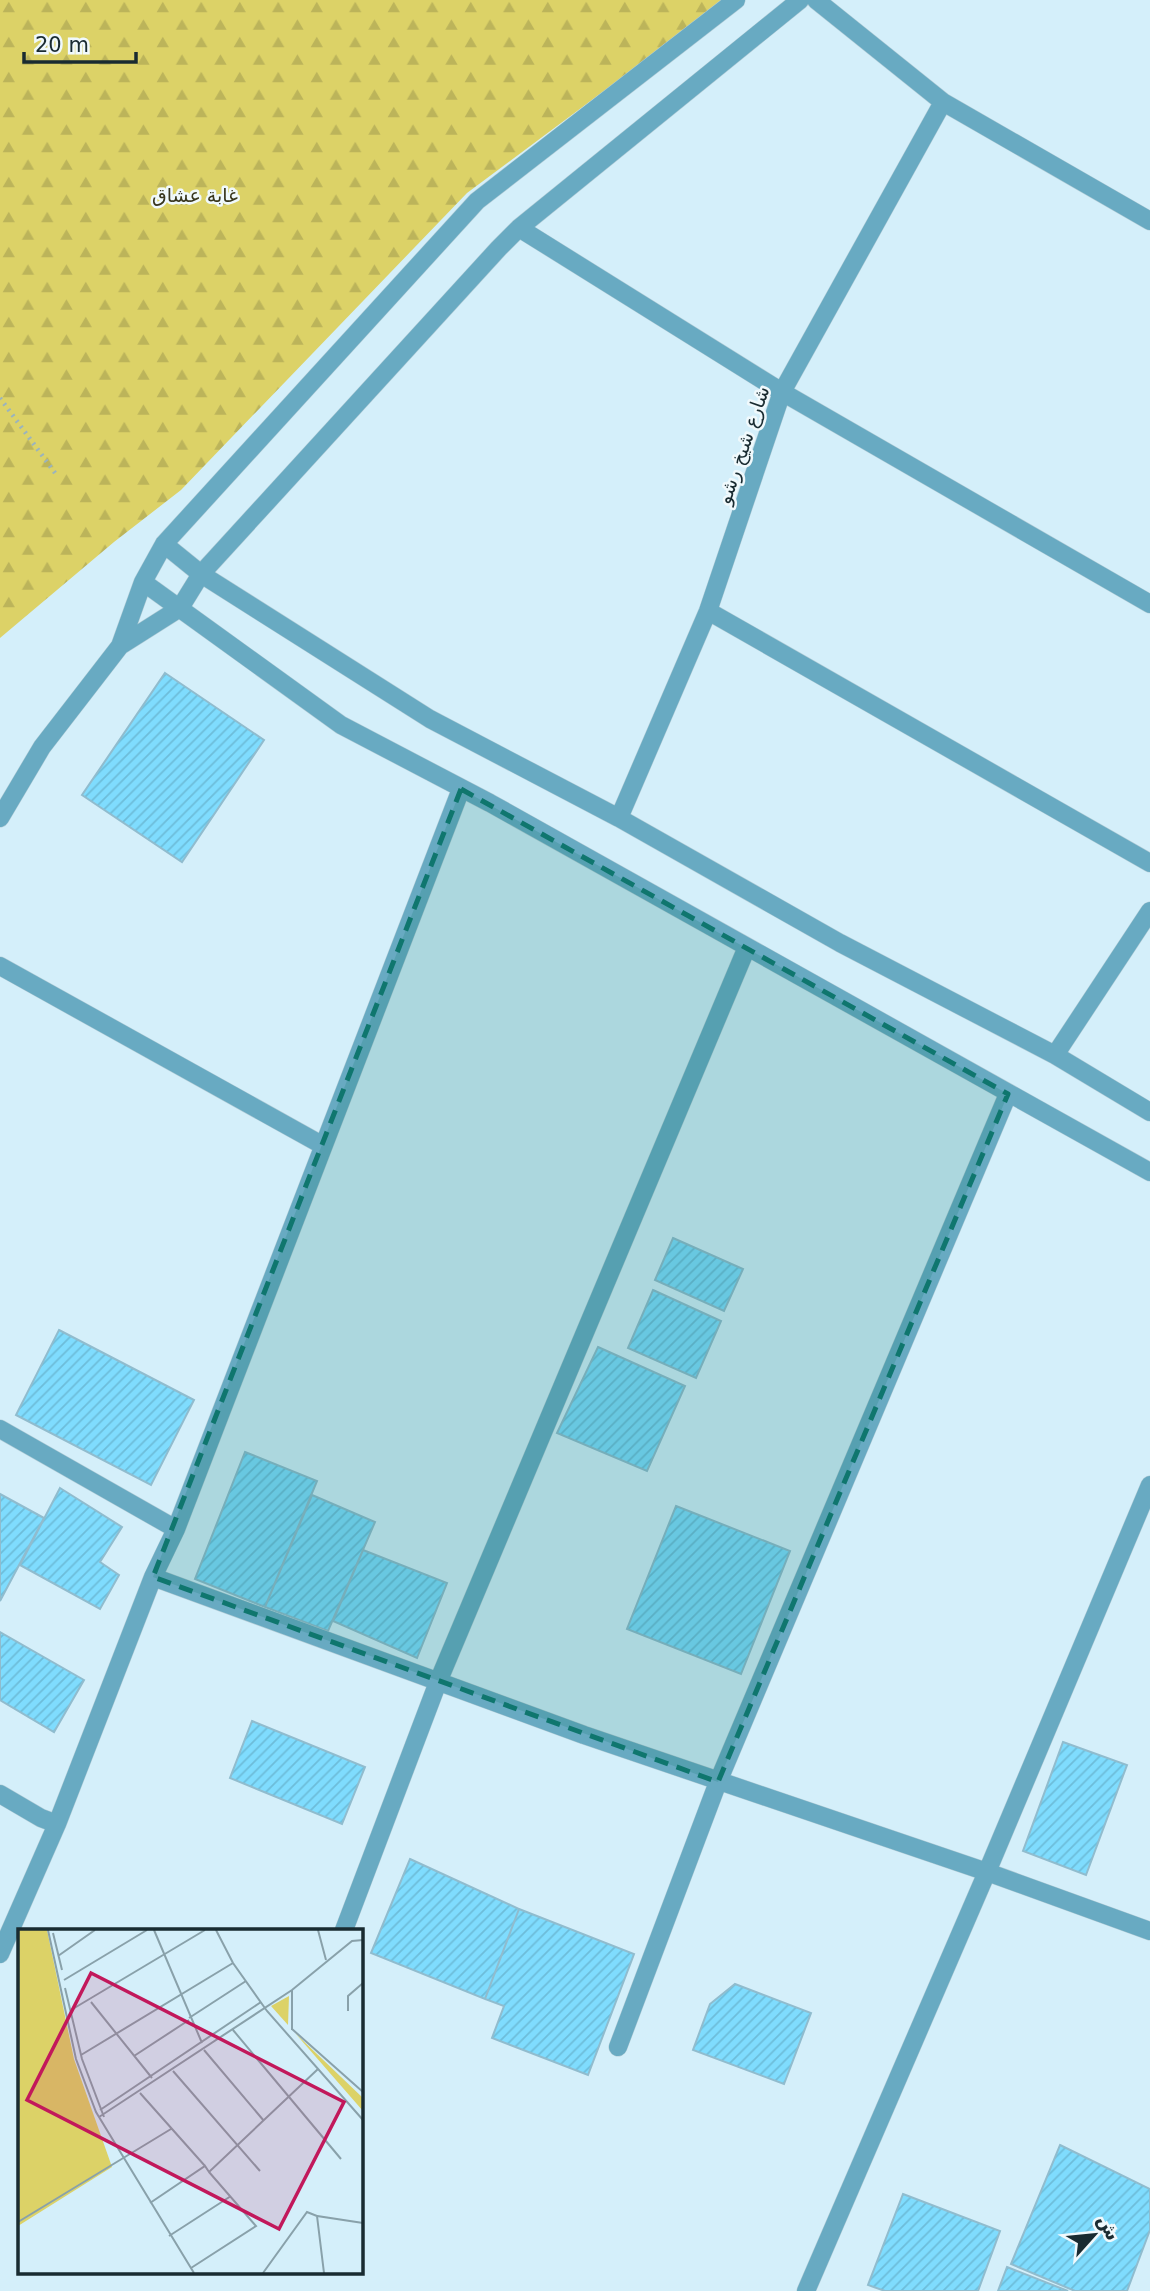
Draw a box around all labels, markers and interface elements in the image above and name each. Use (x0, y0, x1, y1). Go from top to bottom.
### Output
scale bar (24, 21, 136, 65)
text: 20 m (35, 33, 89, 57)
park label: غابة عشاق (152, 184, 238, 206)
street label: شارع شيخ رشو (712, 383, 774, 508)
inset map (18, 1929, 362, 2274)
north arrow (1059, 2200, 1129, 2270)
text: ش (1093, 2211, 1125, 2244)

